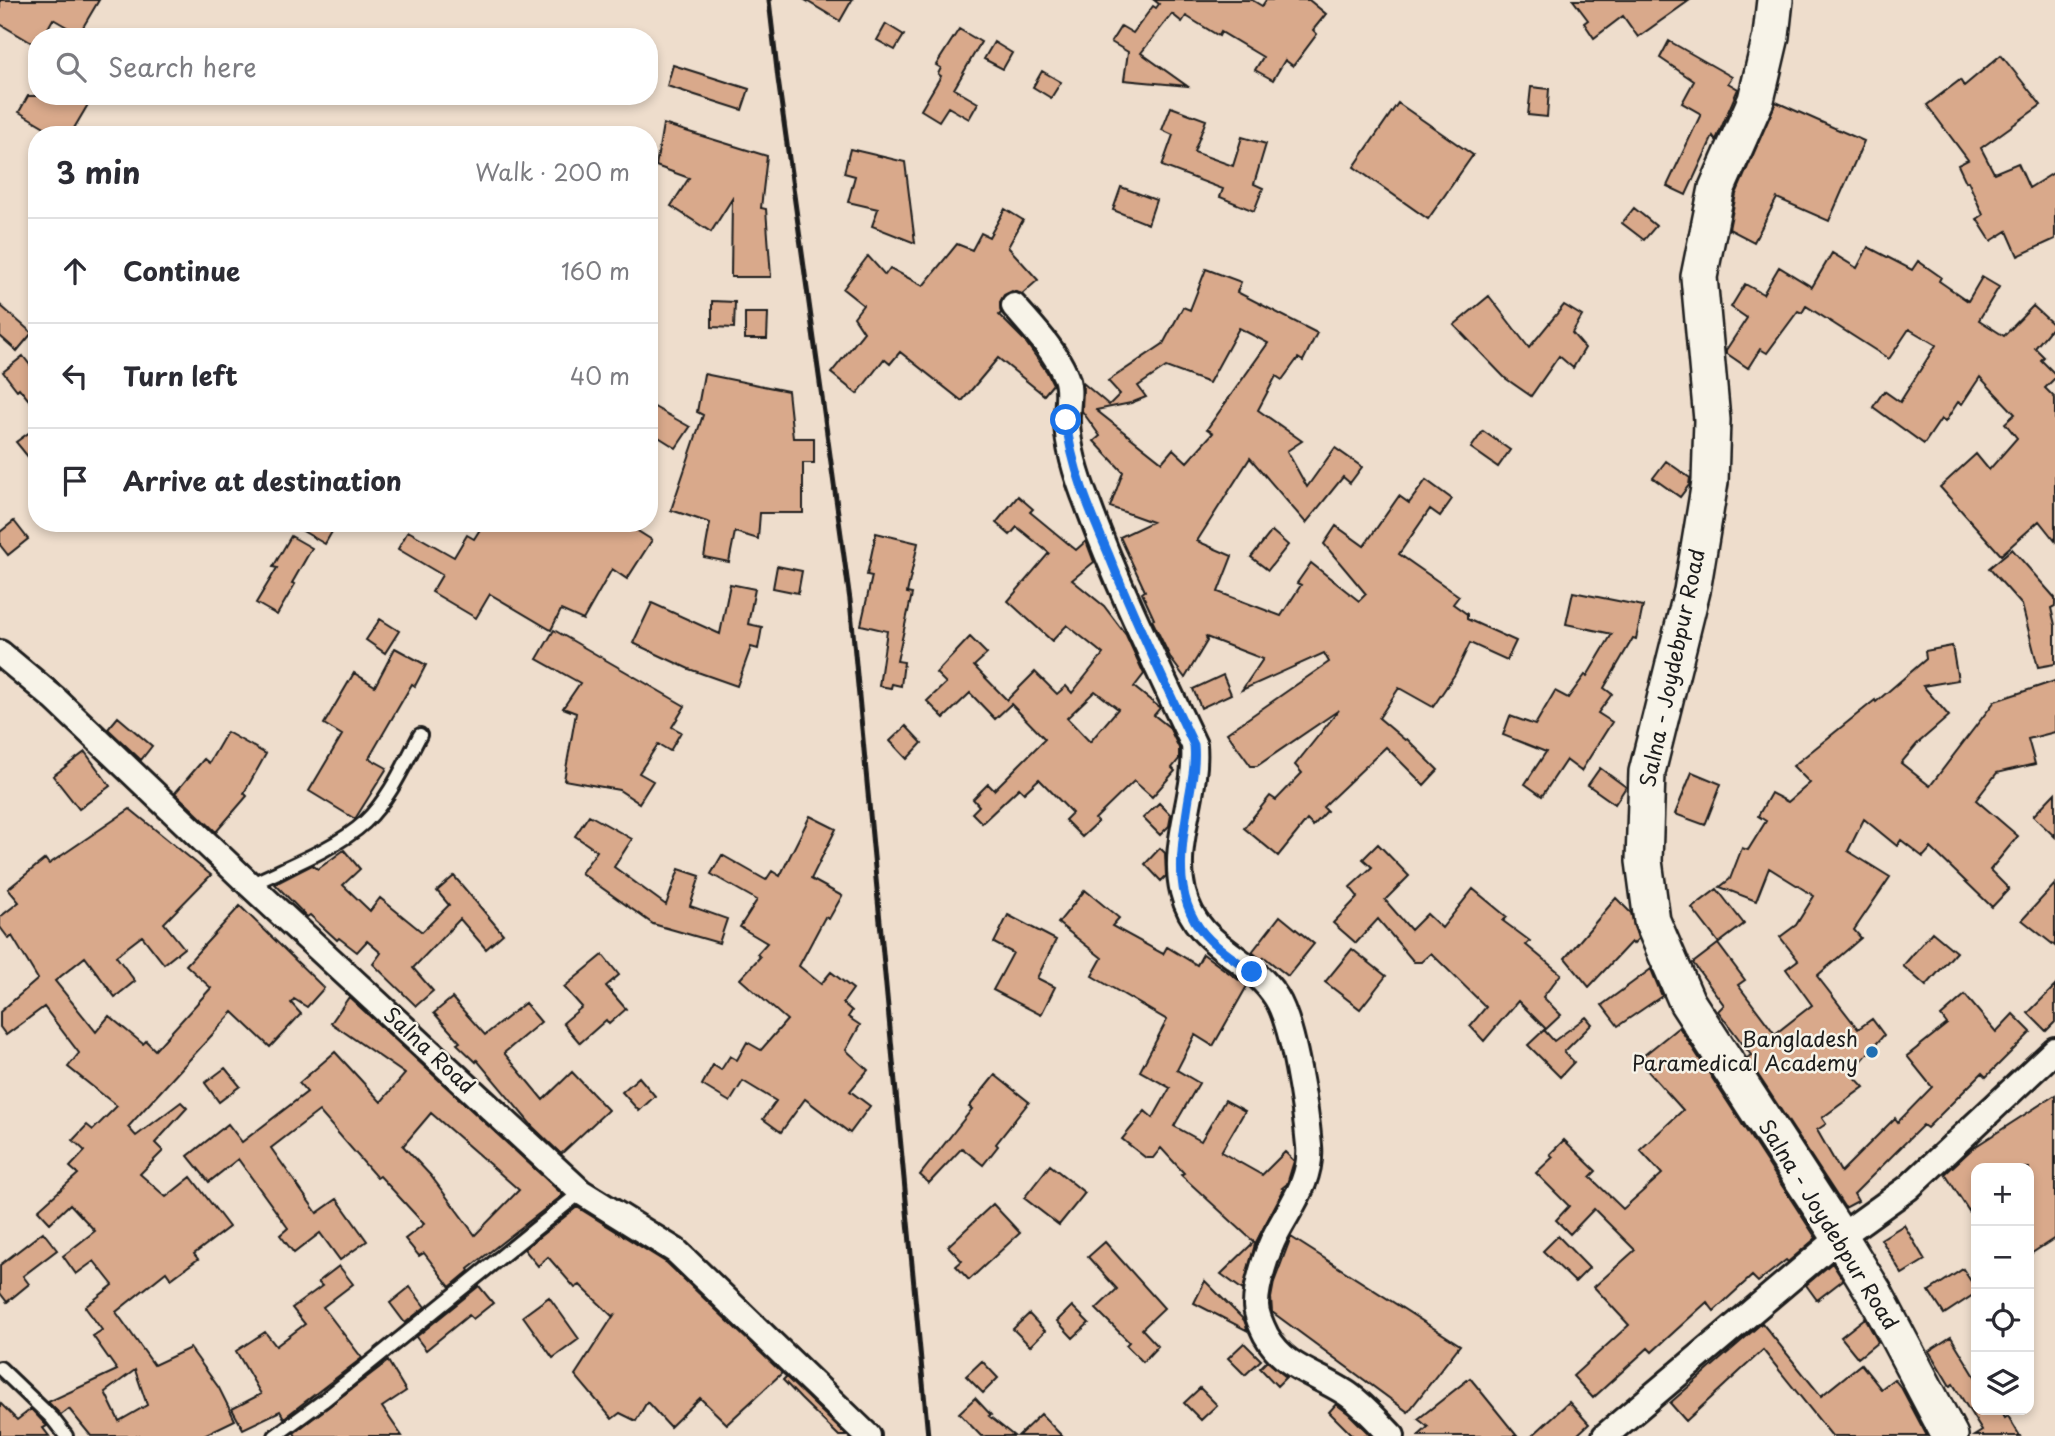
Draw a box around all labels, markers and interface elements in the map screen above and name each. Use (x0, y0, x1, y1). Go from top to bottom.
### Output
search box (28, 28, 658, 105)
text: Search here (108, 47, 257, 86)
icon: search (52, 48, 90, 86)
text: 3 min (56, 149, 141, 194)
text: Walk · 200 m (475, 154, 630, 189)
text: Continue (123, 251, 240, 290)
icon: ahead (56, 252, 94, 290)
text: 160 m (561, 253, 630, 288)
text: Turn left (123, 356, 238, 395)
icon: left (56, 357, 94, 395)
text: 40 m (570, 358, 630, 393)
route start (1050, 404, 1081, 435)
text: Arrive at destination (123, 461, 402, 500)
icon: arrive (56, 462, 94, 500)
street label: Salna - Joydebpur Road (1630, 545, 1712, 790)
route end (1236, 956, 1267, 987)
street label: Salna Road (377, 999, 483, 1101)
place label: Bangladesh Paramedical Academy (1632, 1022, 1858, 1078)
marker: Bangladesh Paramedical Academy (1864, 1044, 1880, 1060)
street label: Salna - Joydebpur Road (1752, 1112, 1908, 1335)
map controls (1971, 1163, 2034, 1415)
button: + (1971, 1163, 2034, 1226)
button: − (1971, 1226, 2034, 1289)
button: locate (1971, 1289, 2034, 1352)
button: layers (1971, 1352, 2034, 1415)

